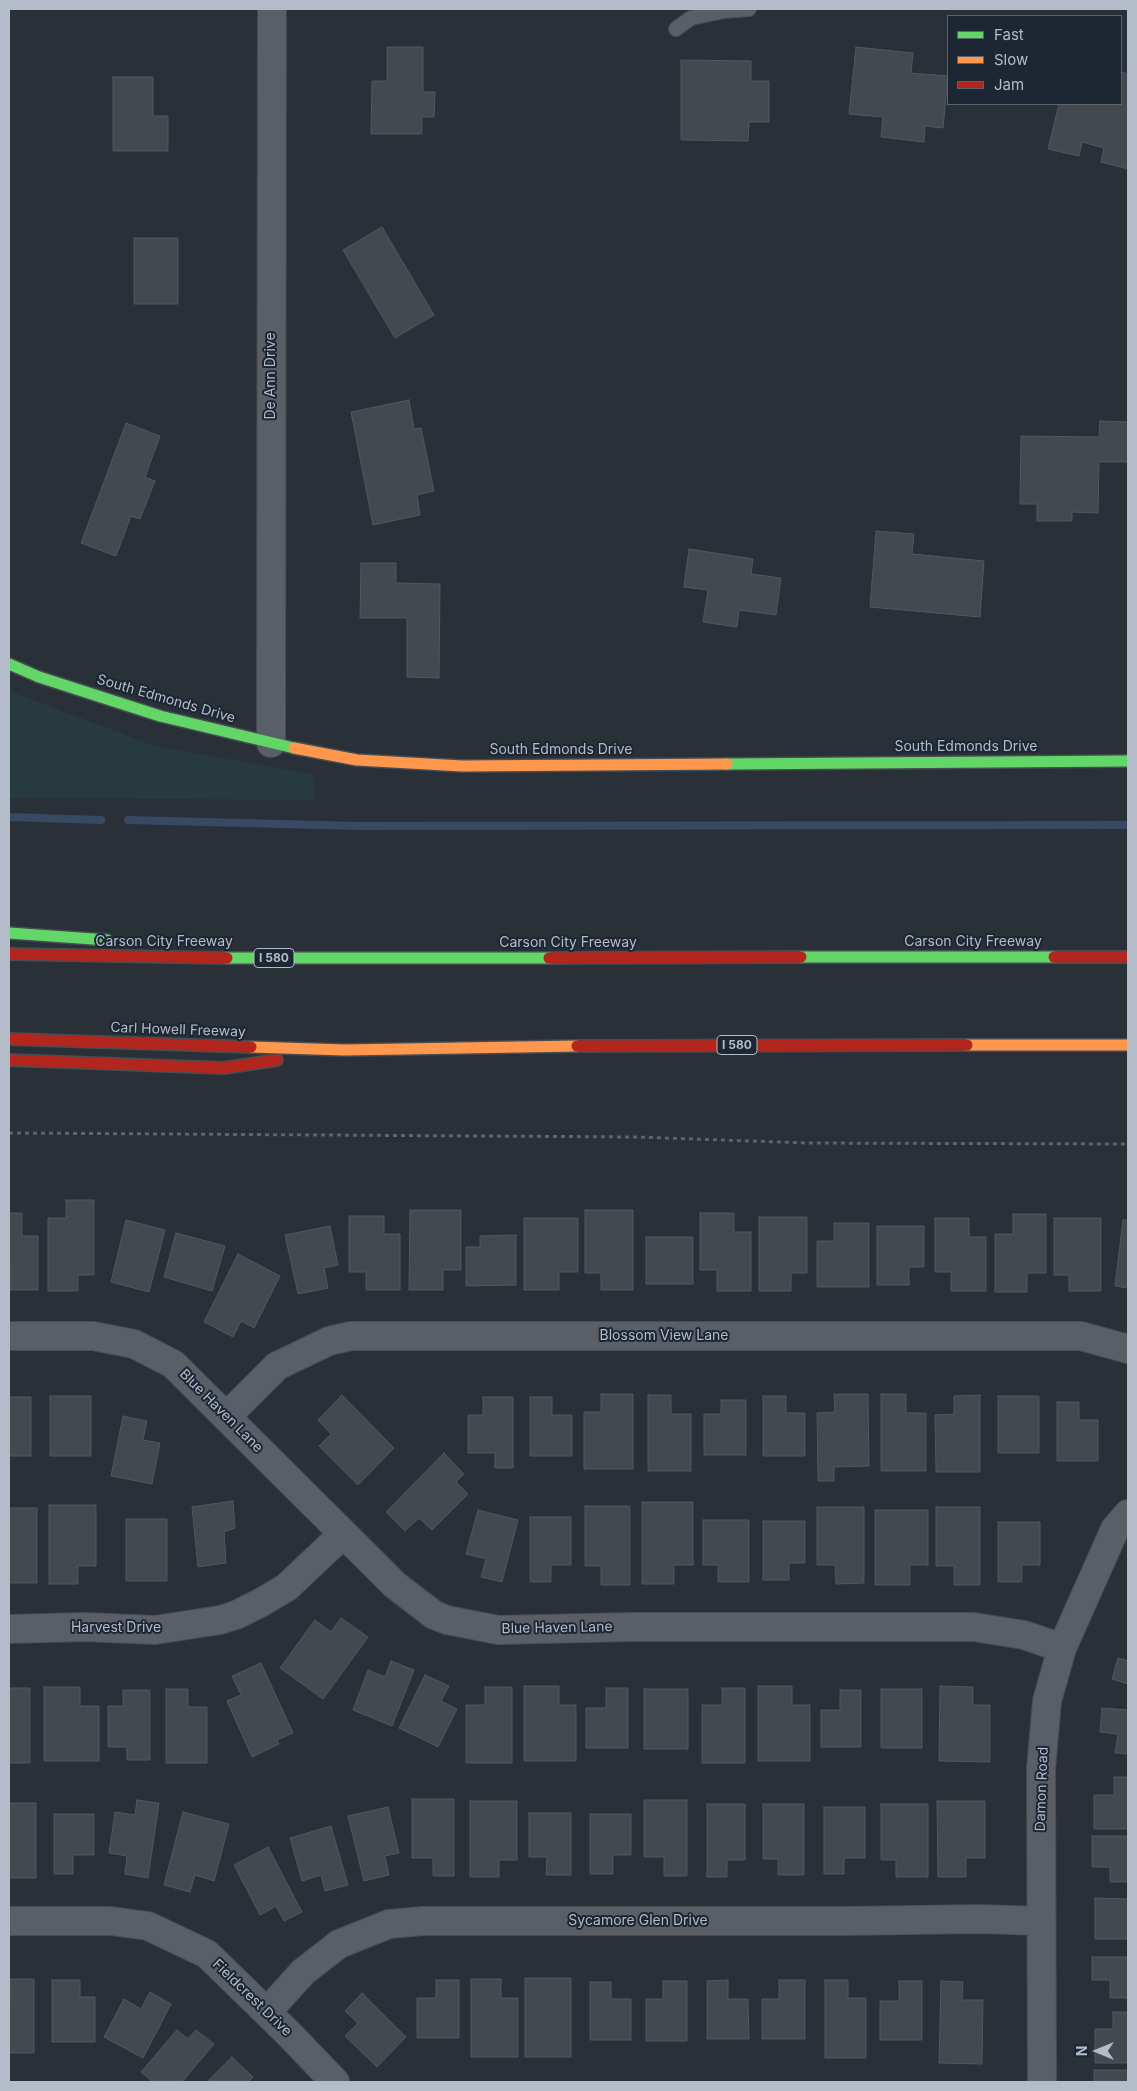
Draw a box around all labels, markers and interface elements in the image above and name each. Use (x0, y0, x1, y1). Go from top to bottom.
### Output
legend (947, 15, 1122, 105)
text: Fast (994, 25, 1024, 44)
text: Slow (994, 50, 1028, 69)
text: Jam (994, 75, 1024, 94)
street label: De Ann Drive (263, 332, 279, 420)
street label: South Edmonds Drive (95, 671, 237, 727)
street label: South Edmonds Drive (894, 739, 1038, 755)
street label: South Edmonds Drive (489, 742, 633, 758)
street label: Carson City Freeway (95, 934, 233, 950)
street label: Carson City Freeway (904, 934, 1042, 950)
street label: Carson City Freeway (499, 935, 637, 951)
road number: I 580 (254, 948, 294, 968)
street label: Carl Howell Freeway (110, 1019, 246, 1041)
road number: I 580 (717, 1036, 757, 1054)
street label: Blossom View Lane (600, 1328, 728, 1344)
street label: Blue Haven Lane (176, 1366, 266, 1456)
street label: Blue Haven Lane (501, 1619, 613, 1637)
street label: Harvest Drive (71, 1620, 161, 1636)
street label: Damon Road (1032, 1746, 1052, 1832)
street label: Sycamore Glen Drive (568, 1913, 708, 1929)
street label: Fieldcrest Drive (209, 1956, 295, 2040)
north arrow (1072, 2026, 1122, 2076)
text: N (1073, 2046, 1090, 2056)

